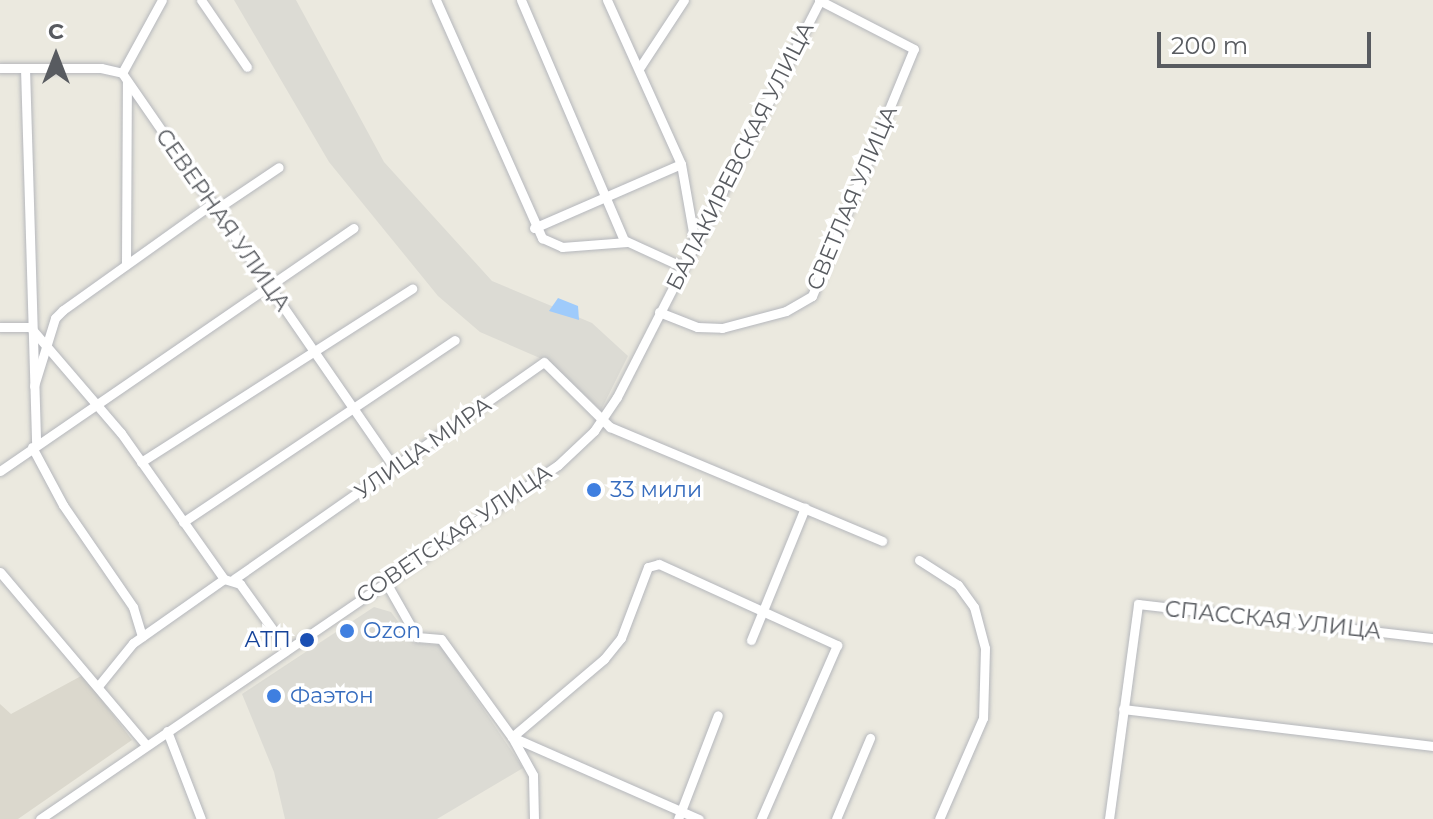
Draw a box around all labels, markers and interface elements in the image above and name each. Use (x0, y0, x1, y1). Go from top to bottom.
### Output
north arrow (16, 16, 96, 96)
scale bar (1161, 16, 1375, 66)
street label: БАЛАКИРЕВСКАЯ УЛИЦА (661, 17, 819, 295)
text: С (48, 18, 64, 45)
text: 200 m (1171, 31, 1248, 60)
street label: СВЕТЛАЯ УЛИЦА (801, 102, 903, 294)
street label: СЕВЕРНАЯ УЛИЦА (150, 124, 296, 316)
street label: УЛИЦА МИРА (350, 391, 496, 505)
street label: СОВЕТСКАЯ УЛИЦА (351, 459, 557, 609)
place label: 33 мили (610, 477, 702, 503)
marker: 33 мили (585, 481, 603, 499)
street label: СПАССКАЯ УЛИЦА (1163, 596, 1383, 644)
place label: Ozon (363, 618, 421, 644)
marker: Ozon (338, 622, 356, 640)
place label: АТП (244, 627, 291, 653)
marker: АТП (298, 631, 316, 649)
place label: Фаэтон (290, 683, 374, 709)
marker: Фаэтон (265, 687, 283, 705)

